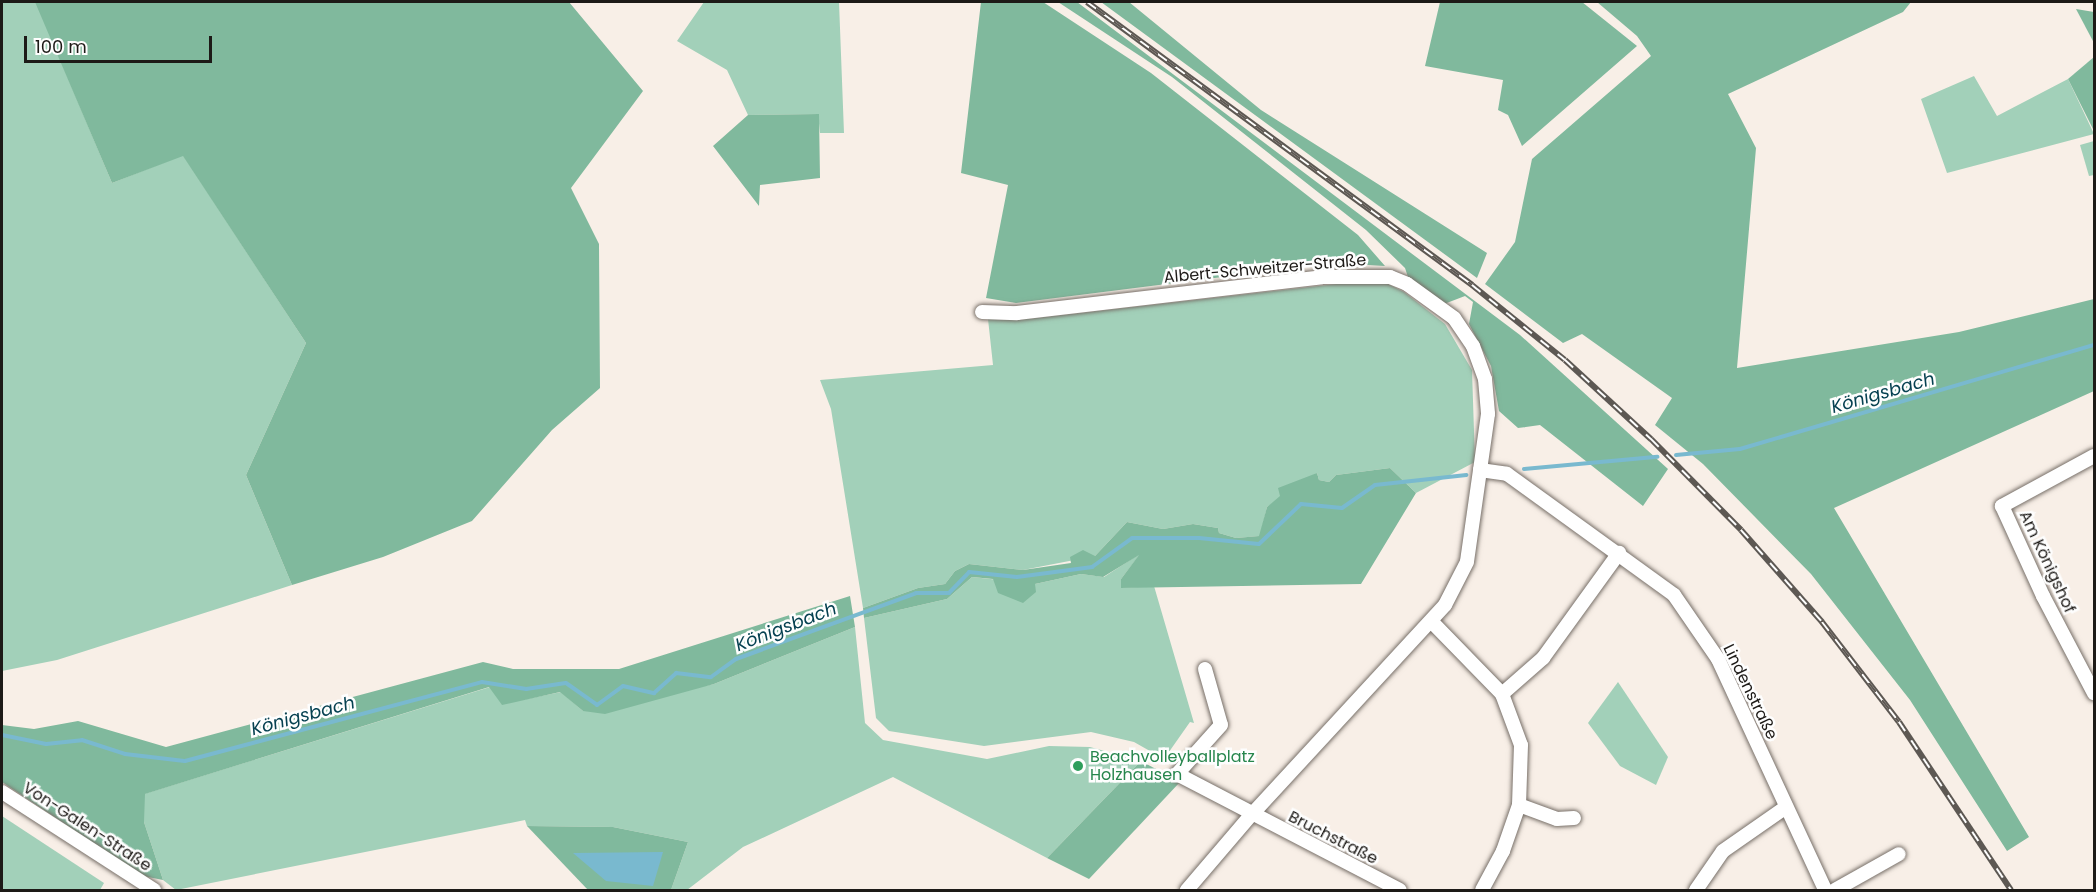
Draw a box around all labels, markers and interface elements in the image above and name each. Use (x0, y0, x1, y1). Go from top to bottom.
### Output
scale bar (27, 24, 214, 62)
text: 100 m (35, 34, 87, 59)
street label: Albert-Schweitzer-Straße (1163, 251, 1367, 287)
water label: Königsbach (1829, 368, 1937, 418)
street label: Am Königshof (2015, 508, 2079, 616)
water label: Königsbach (732, 598, 840, 656)
street label: Lindenstraße (1719, 641, 1781, 743)
water label: Königsbach (249, 692, 357, 740)
place label: Beachvolleyballplatz Holzhausen (1090, 747, 1255, 785)
marker: Beachvolleyballplatz Holzhausen (1071, 759, 1085, 773)
street label: Von-Galen-Straße (19, 778, 155, 876)
street label: Bruchstraße (1285, 807, 1381, 869)

